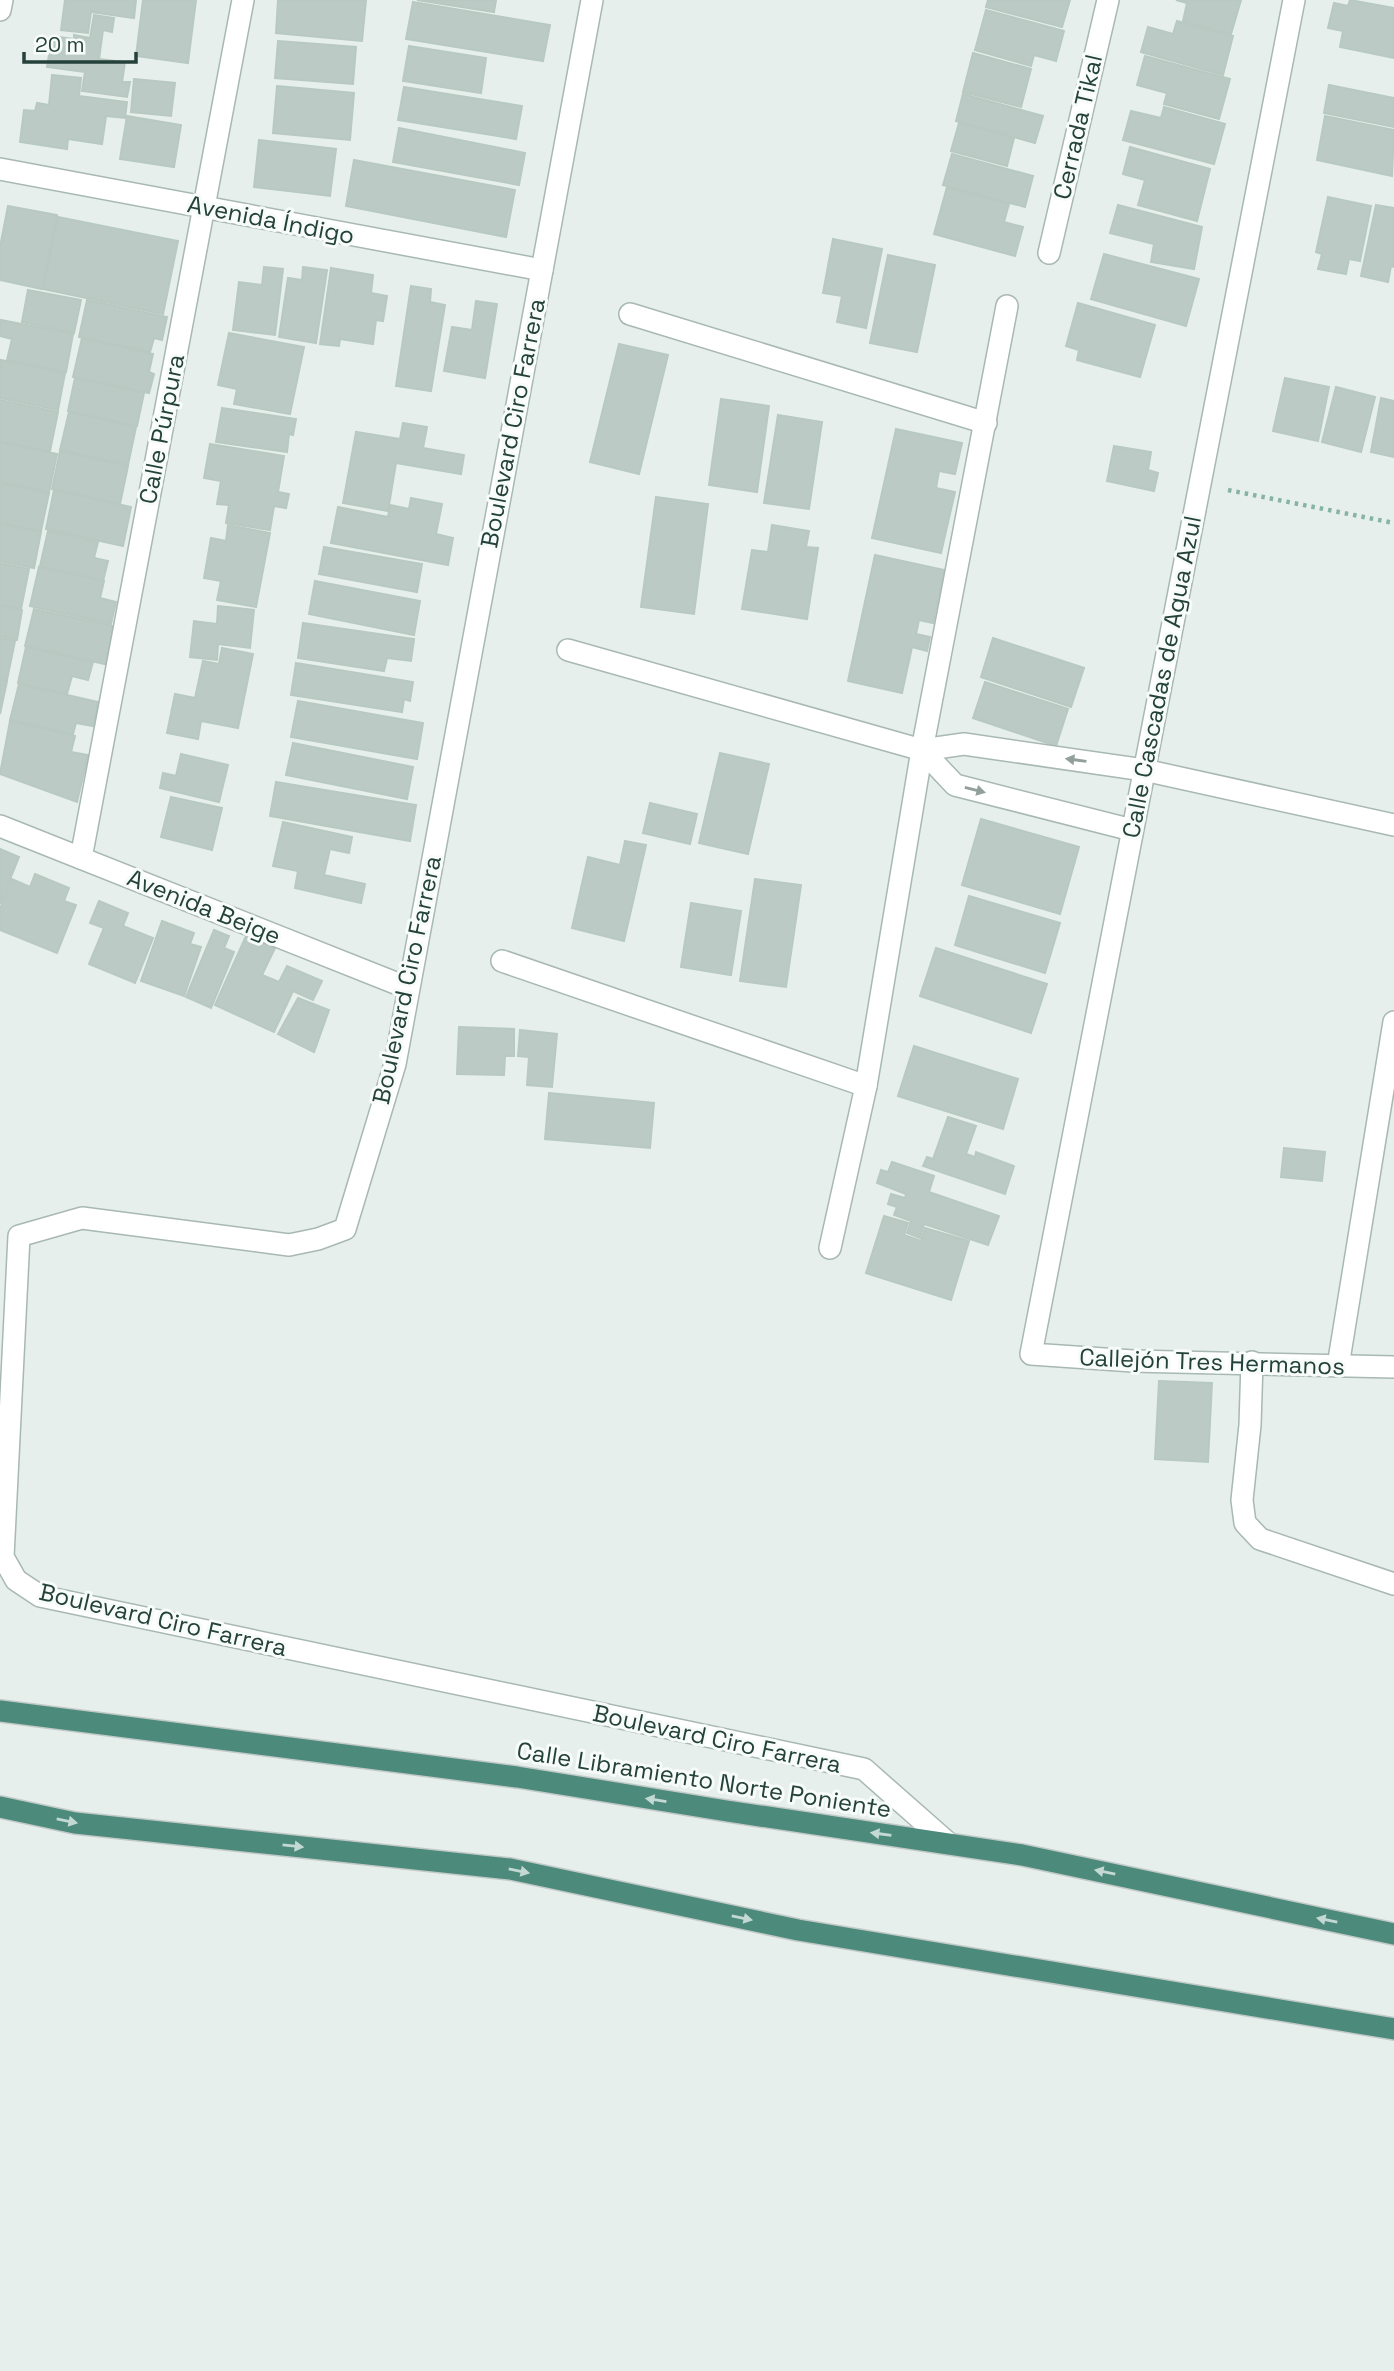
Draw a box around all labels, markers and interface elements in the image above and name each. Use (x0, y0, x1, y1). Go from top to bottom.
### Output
scale bar (24, 21, 136, 65)
text: 20 m (35, 31, 85, 58)
street label: Cerrada Tikal (1046, 51, 1109, 202)
street label: Avenida Índigo (185, 188, 357, 251)
street label: Boulevard Ciro Farrera (473, 295, 552, 550)
street label: Calle Púrpura (132, 351, 191, 507)
street label: Calle Cascadas de Agua Azul (1115, 513, 1208, 841)
one-way arrow (1065, 754, 1087, 765)
one-way arrow (964, 785, 986, 796)
street label: Boulevard Ciro Farrera (365, 853, 448, 1107)
street label: Avenida Beige (123, 862, 286, 951)
street label: Callejón Tres Hermanos (1079, 1341, 1345, 1382)
street label: Boulevard Ciro Farrera (36, 1576, 290, 1663)
street label: Boulevard Ciro Farrera (590, 1697, 844, 1780)
street label: Calle Libramiento Norte Poniente (515, 1735, 893, 1824)
one-way arrow (645, 1794, 667, 1805)
one-way arrow (56, 1816, 78, 1827)
one-way arrow (870, 1828, 892, 1839)
one-way arrow (282, 1841, 304, 1852)
one-way arrow (508, 1866, 530, 1877)
one-way arrow (1094, 1867, 1116, 1878)
one-way arrow (731, 1913, 753, 1924)
one-way arrow (1316, 1914, 1338, 1925)

